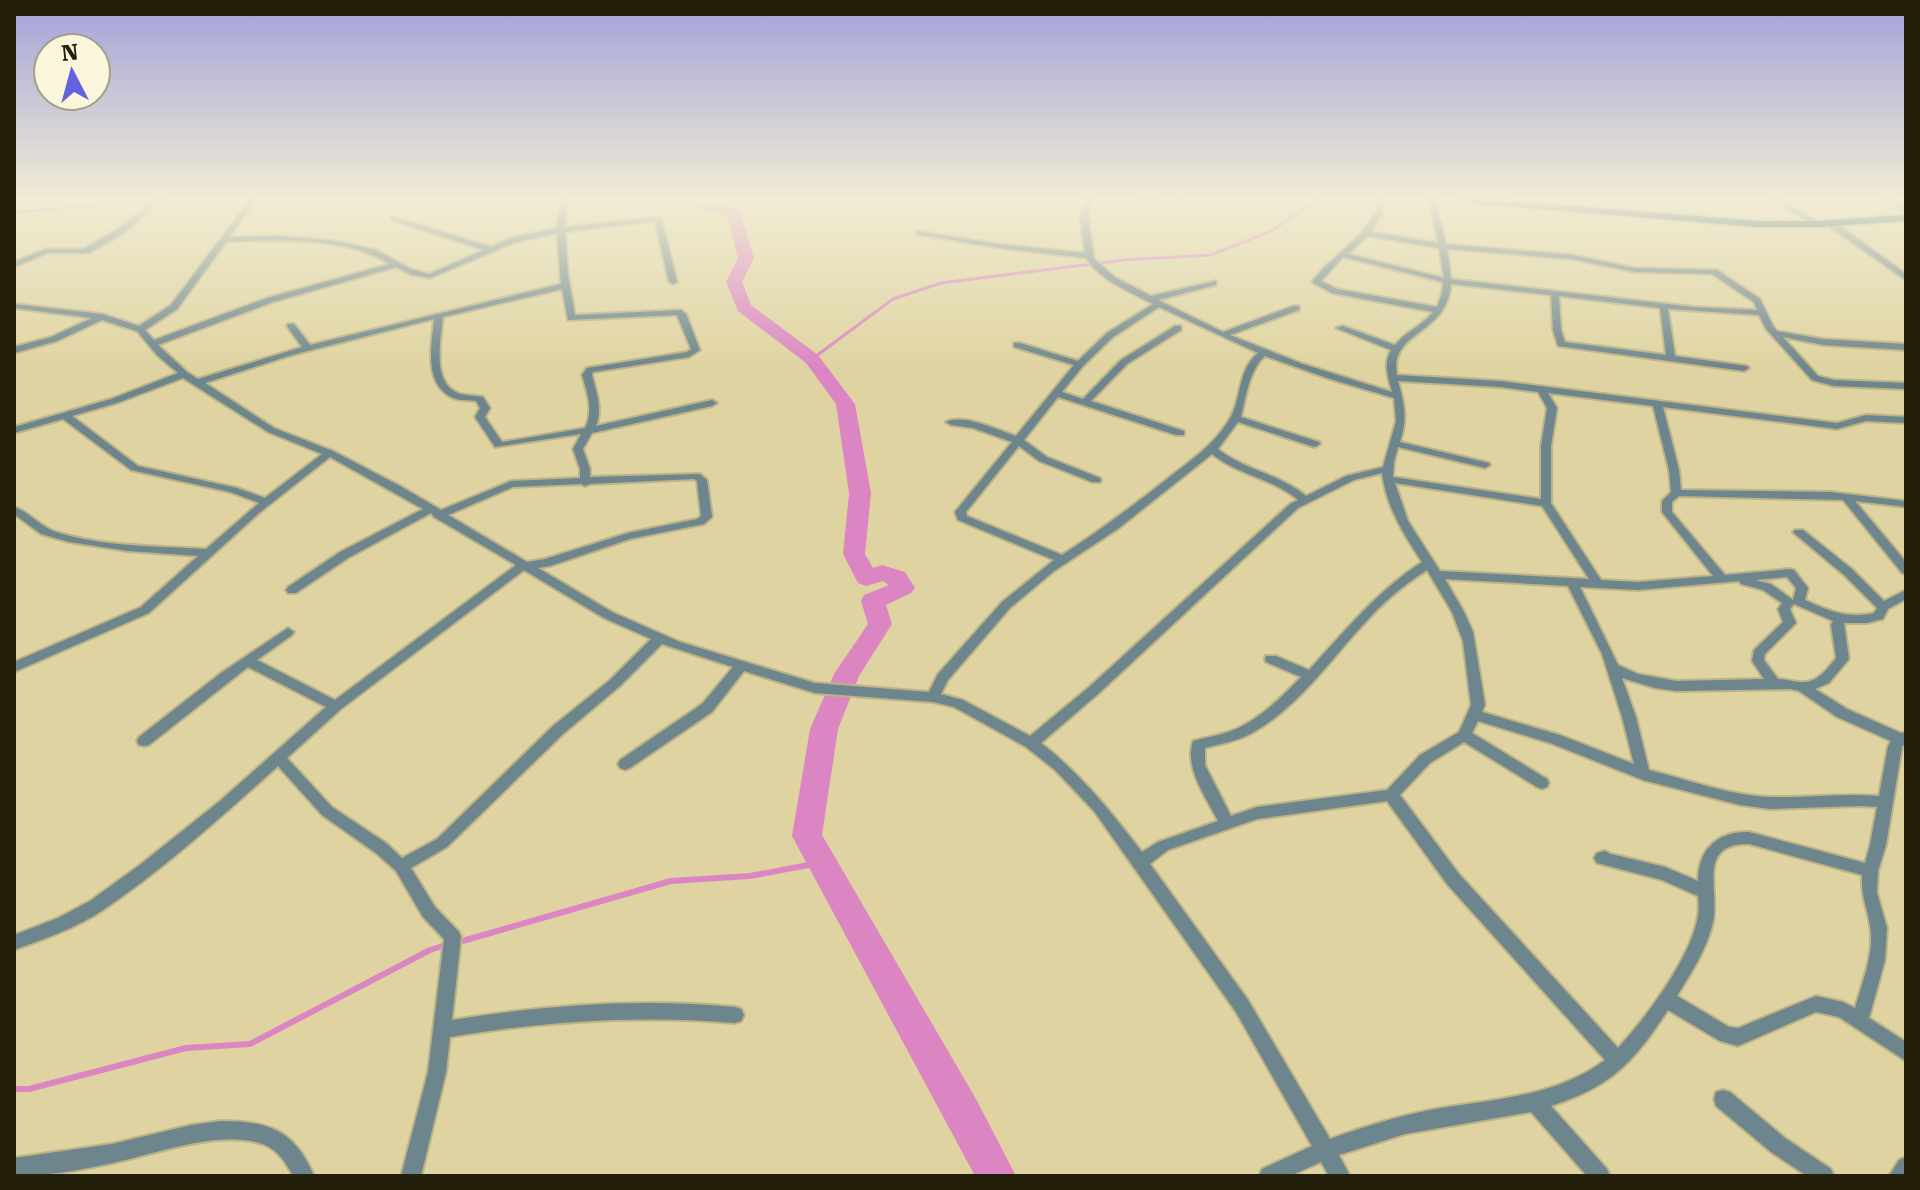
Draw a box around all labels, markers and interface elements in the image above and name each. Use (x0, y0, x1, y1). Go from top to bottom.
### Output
north arrow (32, 32, 112, 112)
text: N (60, 39, 80, 66)

